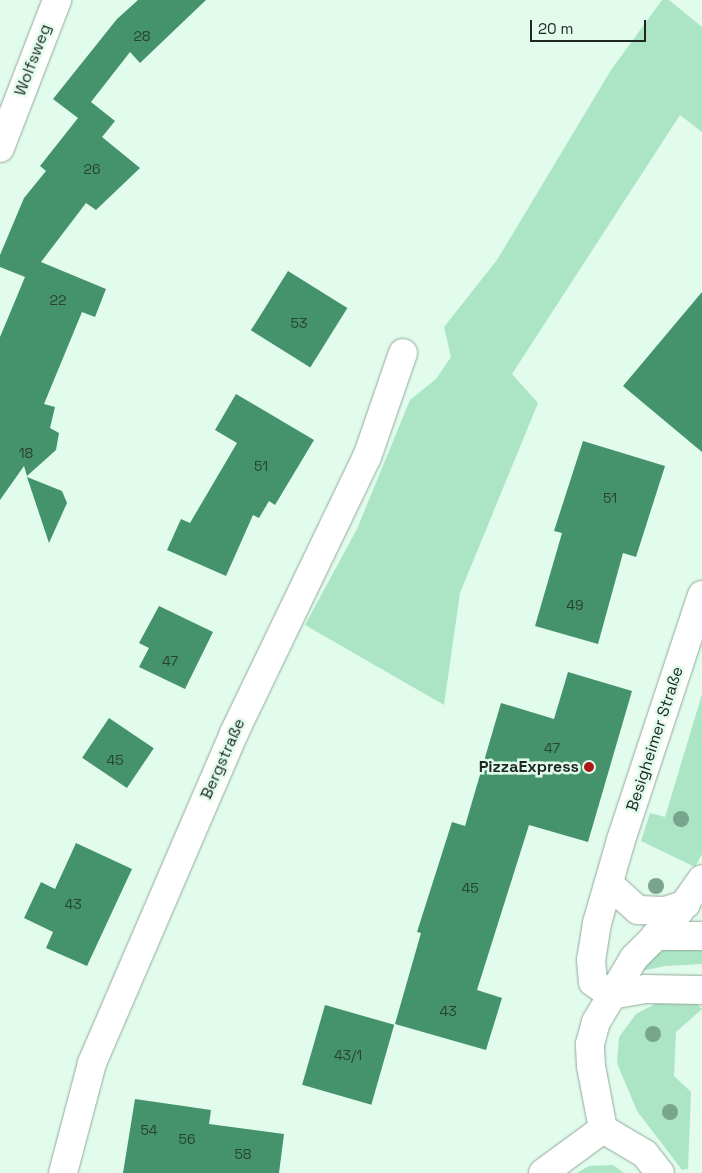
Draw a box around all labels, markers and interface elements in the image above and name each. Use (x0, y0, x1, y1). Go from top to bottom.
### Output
scale bar (532, 10, 648, 42)
text: 20 m (538, 19, 573, 38)
street label: Wolfsweg (11, 21, 55, 99)
house number: 28 (133, 28, 151, 44)
house number: 26 (83, 161, 101, 177)
house number: 22 (50, 292, 66, 308)
house number: 53 (291, 315, 307, 331)
house number: 18 (19, 445, 33, 461)
house number: 51 (254, 458, 268, 474)
house number: 51 (603, 490, 617, 506)
house number: 49 (566, 597, 584, 613)
house number: 47 (162, 653, 178, 669)
street label: Besigheimer Straße (623, 664, 687, 814)
street label: Bergstraße (197, 716, 249, 802)
house number: 47 (544, 740, 560, 756)
house number: 45 (106, 752, 124, 768)
place label: PizzaExpress (479, 757, 579, 777)
marker: PizzaExpress (583, 761, 595, 773)
house number: 45 (461, 880, 479, 896)
house number: 43 (64, 896, 82, 912)
house number: 43 (439, 1003, 457, 1019)
house number: 43/1 (334, 1047, 362, 1063)
house number: 54 (140, 1122, 158, 1138)
house number: 56 (179, 1131, 195, 1147)
house number: 58 (234, 1146, 252, 1162)

